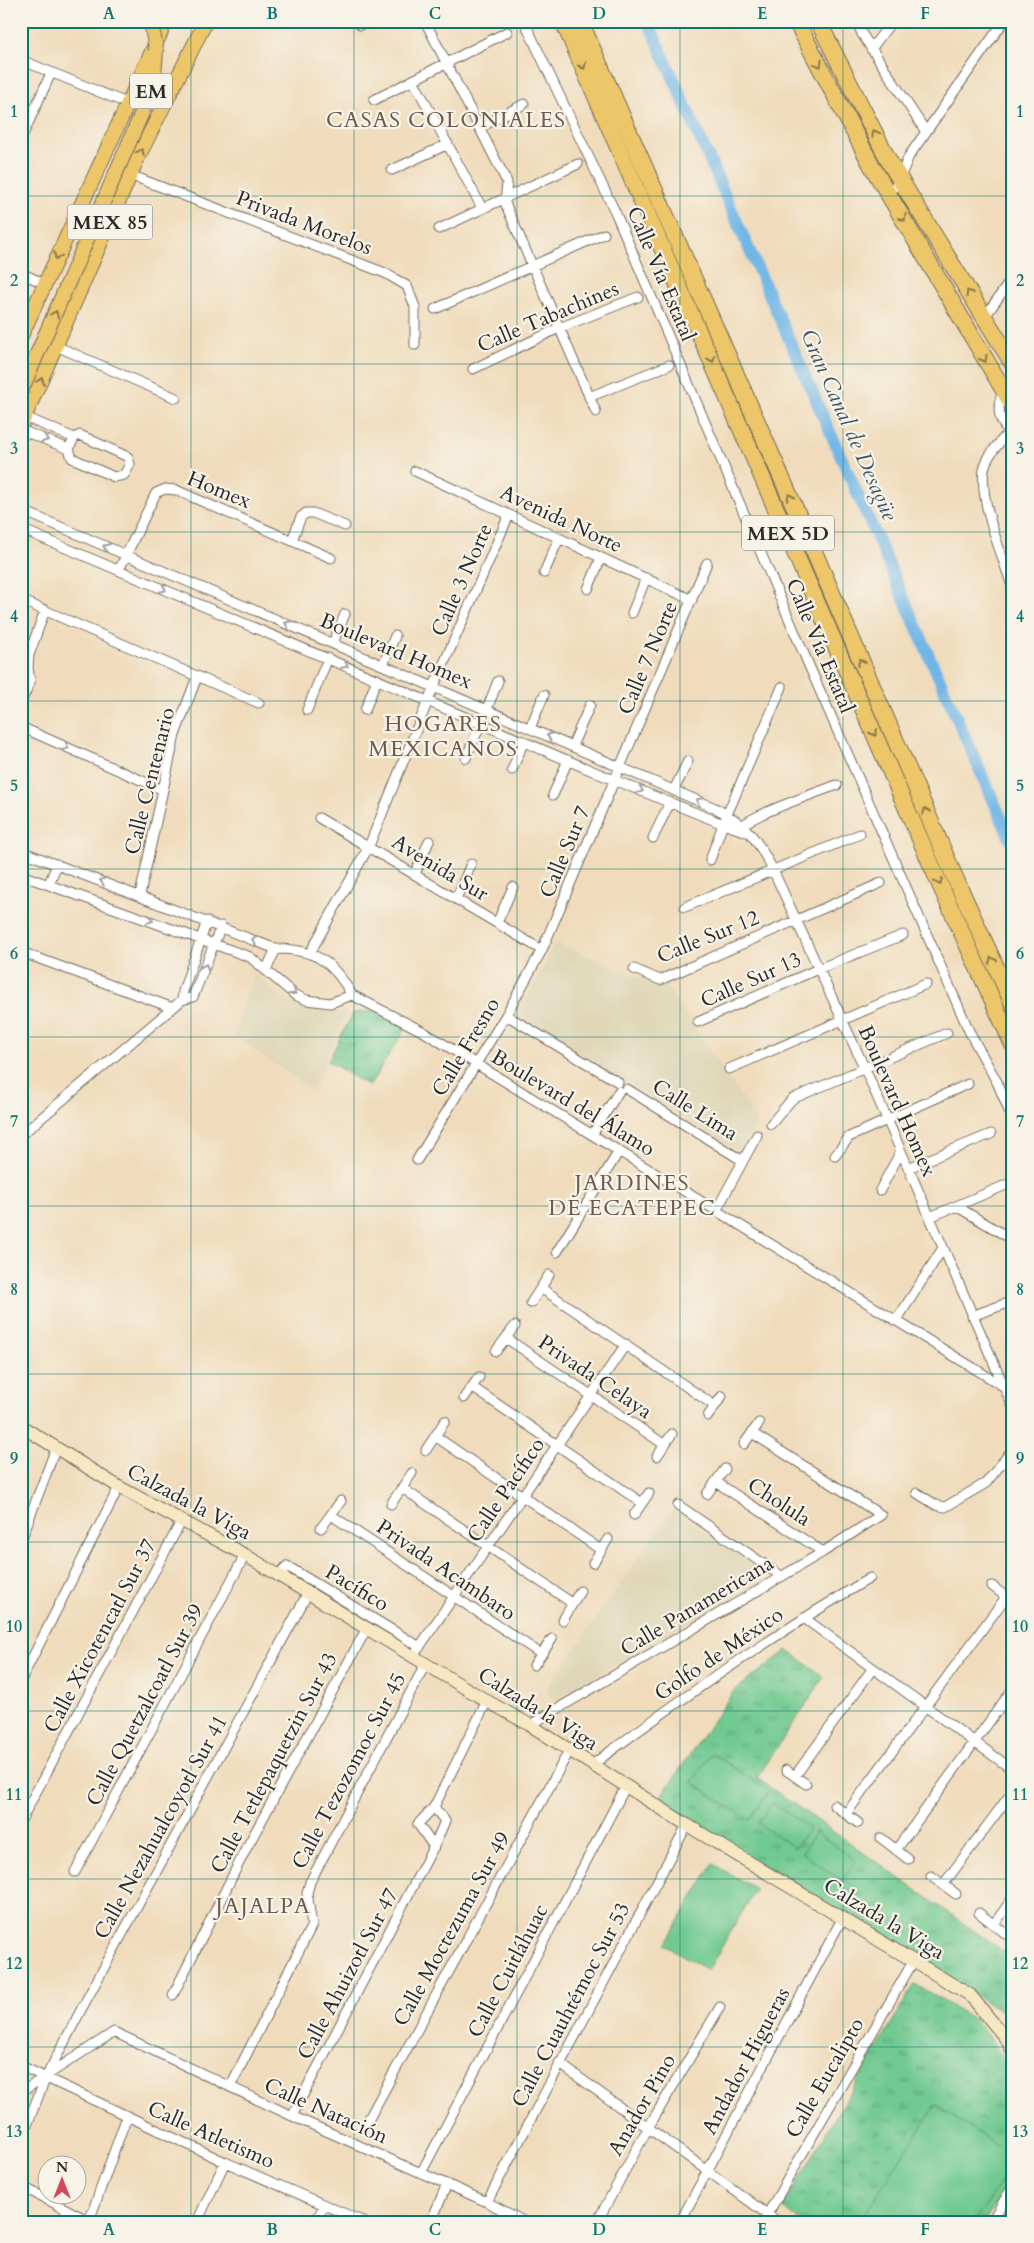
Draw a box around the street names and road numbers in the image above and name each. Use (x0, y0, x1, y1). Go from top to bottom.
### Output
road number: EM (130, 74, 172, 108)
street label: Privada Morelos (232, 184, 376, 262)
street label: Calle Vía Estatal (620, 202, 702, 346)
road number: MEX 85 (68, 204, 152, 240)
street label: Calle Tabachines (473, 274, 623, 360)
street label: Homex (183, 464, 256, 516)
street label: Avenida Norte (495, 478, 627, 560)
road number: MEX 5D (742, 516, 834, 550)
street label: Calle 3 Norte (424, 519, 500, 641)
street label: Calle Vía Estatal (779, 574, 861, 718)
street label: Calle 7 Norte (611, 597, 685, 719)
street label: Boulevard Homex (315, 606, 477, 696)
street label: Calle Centenario (118, 704, 182, 858)
street label: Calle Sur 7 (533, 801, 597, 902)
street label: Avenida Sur (386, 828, 494, 909)
street label: Calle Sur 12 (653, 903, 764, 971)
street label: Calle Sur 13 (696, 945, 806, 1015)
street label: Calle Fresno (425, 992, 507, 1102)
street label: Boulevard Homex (851, 1021, 944, 1182)
street label: Boulevard del Álamo (486, 1043, 660, 1163)
street label: Calle Lima (646, 1072, 744, 1148)
street label: Privada Celaya (532, 1328, 658, 1426)
street label: Calle Pacífico (460, 1432, 552, 1548)
street label: Calzada la Viga (122, 1457, 256, 1547)
street label: Cholula (742, 1471, 816, 1533)
street label: Privada Acambaro (371, 1513, 521, 1627)
street label: Calle Xicotencatl Sur 37 (37, 1534, 164, 1738)
street label: Calle Panamericana (615, 1549, 779, 1663)
street label: Pacífico (320, 1558, 394, 1618)
street label: Calle Quetzalcoatl Sur 39 (79, 1599, 211, 1811)
street label: Golfo de México (649, 1600, 789, 1708)
street label: Calle Tetlepaquetzin Sur 43 (203, 1647, 345, 1879)
street label: Calzada la Viga (472, 1660, 604, 1758)
street label: Calle Tezozomoc Sur 45 (285, 1668, 413, 1874)
street label: Calle Nezahualcoyotl Sur 41 (87, 1710, 235, 1944)
street label: Calle Moctezuma Sur 49 (386, 1826, 518, 2031)
street label: Calzada la Viga (818, 1871, 950, 1967)
street label: Calle Ahuizotl Sur 47 (291, 1883, 406, 2065)
street label: Calle Cuauhtémoc Sur 53 (505, 1898, 637, 2112)
street label: Calle Cuitláhuac (461, 1899, 555, 2043)
street label: Andador Higueras (695, 1982, 797, 2140)
street label: Calle Eucalipto (779, 2012, 871, 2144)
street label: Anador Pino (601, 2049, 683, 2161)
street label: Calle Natación (260, 2071, 392, 2151)
street label: Calle Atletismo (143, 2094, 279, 2176)

